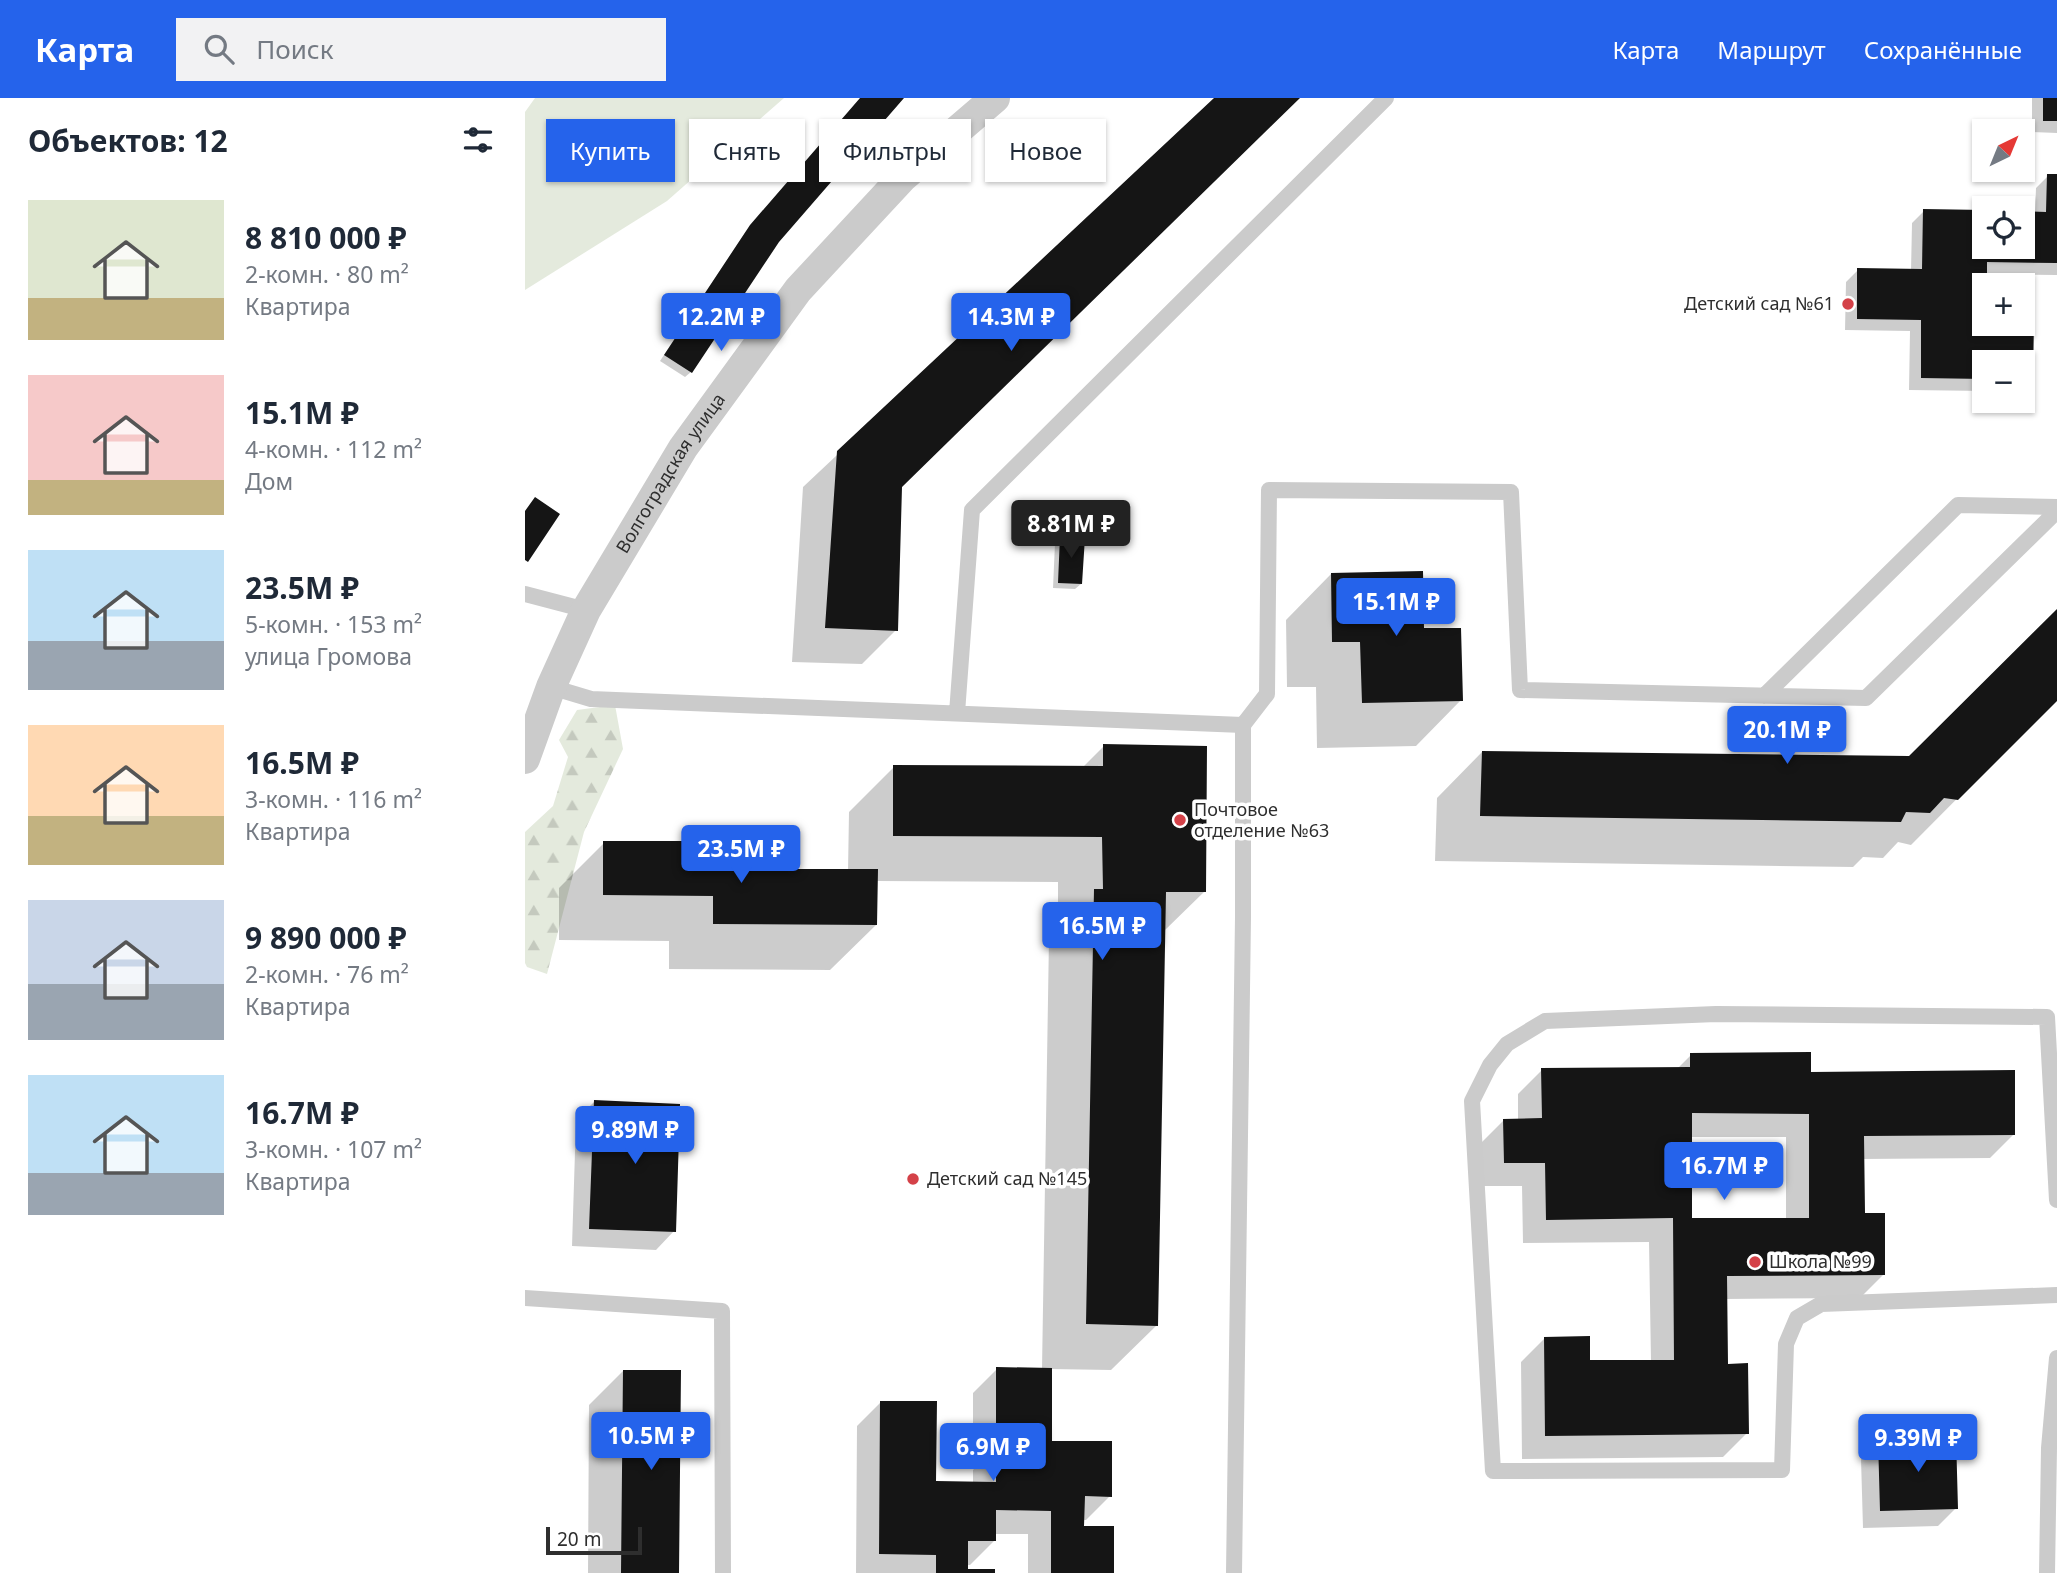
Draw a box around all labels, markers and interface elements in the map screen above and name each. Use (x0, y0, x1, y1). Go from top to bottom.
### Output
search box (176, 18, 666, 81)
text: Карта (35, 27, 134, 72)
icon: search (200, 30, 238, 68)
text: Поиск (256, 31, 333, 67)
text: Карта (1612, 33, 1679, 66)
text: Маршрут (1717, 33, 1826, 66)
text: Сохранённые (1864, 33, 2022, 66)
chip: Купить (546, 119, 675, 182)
chip: Снять (689, 119, 805, 182)
chip: Фильтры (819, 119, 971, 182)
chip: Новое (985, 119, 1106, 182)
north arrow (1972, 119, 2035, 182)
map controls (1972, 119, 2035, 413)
text: Объектов: 12 (28, 120, 228, 161)
icon: filters (459, 121, 497, 159)
button: locate (1972, 196, 2035, 259)
text: 8 810 000 ₽ (245, 217, 407, 258)
icon: home (84, 228, 168, 312)
text: 2-комн. · 80 m² (245, 258, 409, 290)
button: + (1972, 273, 2035, 336)
text: Квартира (245, 290, 351, 322)
place label: Детский сад №61 (1684, 291, 1834, 315)
pin: 12.2M ₽ (656, 294, 786, 353)
pin: 14.3M ₽ (946, 294, 1076, 353)
marker: Детский сад №61 (1840, 296, 1856, 312)
text: 12.2M ₽ (677, 300, 765, 332)
text: 14.3M ₽ (967, 300, 1055, 332)
button: − (1972, 350, 2035, 413)
street label: Волгоградская улица (610, 388, 730, 557)
text: 15.1M ₽ (245, 392, 359, 433)
icon: home (84, 403, 168, 487)
text: 4-комн. · 112 m² (245, 433, 422, 465)
text: Дом (245, 465, 293, 497)
pin: 8.81M ₽ (1006, 500, 1136, 560)
text: 8.81M ₽ (1027, 507, 1115, 539)
text: 23.5M ₽ (245, 567, 359, 608)
icon: home (84, 578, 168, 662)
pin: 15.1M ₽ (1331, 578, 1461, 638)
text: 15.1M ₽ (1352, 585, 1440, 617)
text: 5-комн. · 153 m² (245, 608, 422, 640)
text: улица Громова (245, 640, 412, 672)
pin: 20.1M ₽ (1722, 706, 1852, 766)
text: 20.1M ₽ (1743, 713, 1831, 745)
text: 16.5M ₽ (245, 742, 359, 783)
icon: home (84, 753, 168, 837)
text: 3-комн. · 116 m² (245, 783, 422, 815)
place label: Почтовое отделение №63 (1194, 797, 1329, 842)
marker: Почтовое отделение №63 (1172, 812, 1188, 828)
text: Квартира (245, 815, 351, 847)
pin: 23.5M ₽ (676, 826, 806, 885)
text: 23.5M ₽ (697, 832, 785, 864)
pin: 16.5M ₽ (1037, 902, 1167, 962)
text: 16.5M ₽ (1058, 909, 1146, 941)
text: 9 890 000 ₽ (245, 917, 407, 958)
icon: home (84, 928, 168, 1012)
text: 2-комн. · 76 m² (245, 958, 409, 990)
text: Квартира (245, 990, 351, 1022)
text: 16.7M ₽ (245, 1092, 359, 1133)
icon: home (84, 1103, 168, 1187)
pin: 9.89M ₽ (570, 1107, 700, 1166)
text: 9.89M ₽ (591, 1113, 679, 1145)
text: 3-комн. · 107 m² (245, 1133, 422, 1165)
pin: 16.7M ₽ (1659, 1142, 1789, 1202)
text: 16.7M ₽ (1680, 1149, 1768, 1181)
text: Квартира (245, 1165, 351, 1197)
place label: Детский сад №145 (927, 1166, 1087, 1190)
marker: Детский сад №145 (905, 1171, 921, 1187)
place label: Школа №99 (1769, 1249, 1872, 1273)
marker: Школа №99 (1747, 1254, 1763, 1270)
pin: 10.5M ₽ (586, 1412, 716, 1472)
pin: 9.39M ₽ (1853, 1414, 1983, 1474)
text: 10.5M ₽ (607, 1419, 695, 1451)
text: 9.39M ₽ (1874, 1421, 1962, 1453)
pin: 6.9M ₽ (936, 1424, 1050, 1483)
text: 6.9M ₽ (956, 1430, 1030, 1462)
scale bar (546, 1524, 642, 1556)
text: 20 m (557, 1526, 601, 1552)

